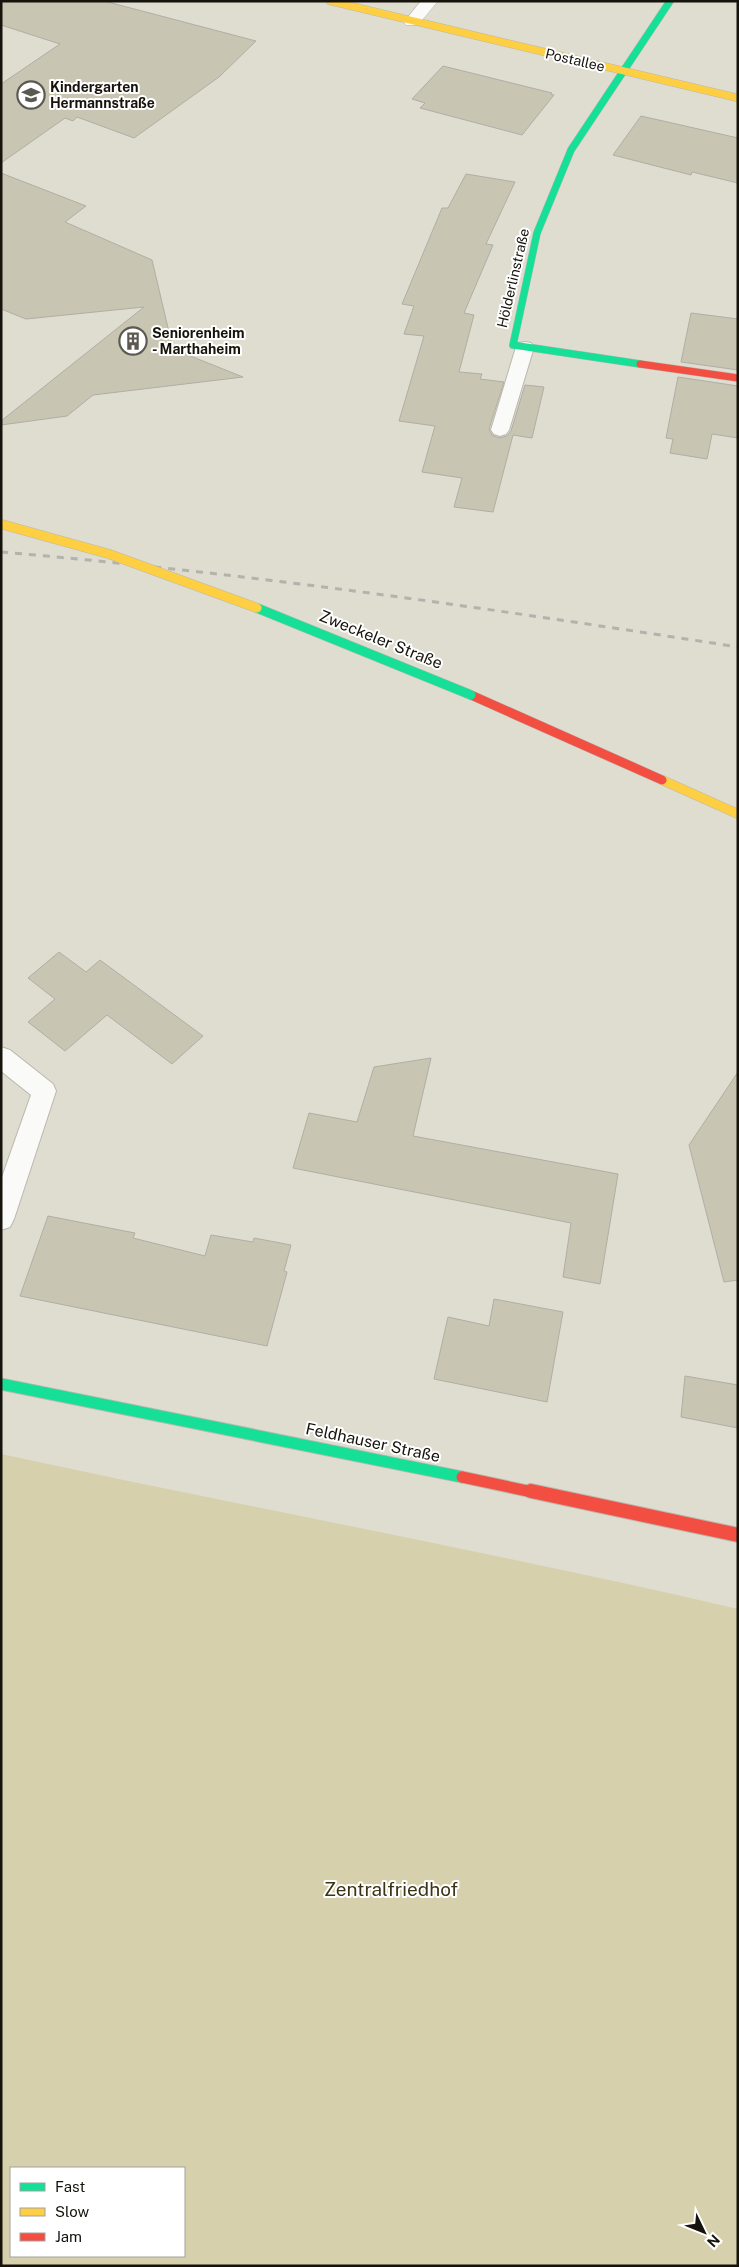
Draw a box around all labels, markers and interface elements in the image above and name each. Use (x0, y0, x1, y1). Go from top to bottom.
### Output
street label: Postallee (544, 45, 606, 75)
place label: Kindergarten Hermannstraße (50, 79, 155, 111)
school or university icon: Kindergarten Hermannstraße (16, 80, 46, 110)
street label: Hölderlinstraße (494, 227, 532, 329)
place label: Seniorenheim - Marthaheim (152, 325, 245, 357)
building icon: Seniorenheim - Marthaheim (118, 326, 148, 356)
street label: Zweckeler Straße (316, 606, 445, 673)
street label: Feldhauser Straße (304, 1419, 442, 1466)
park label: Zentralfriedhof (324, 1878, 458, 1900)
legend (10, 2167, 185, 2257)
text: Fast (55, 2178, 85, 2195)
text: Slow (55, 2203, 90, 2220)
north arrow (679, 2207, 729, 2257)
text: Jam (55, 2228, 82, 2245)
text: N (704, 2231, 723, 2250)

